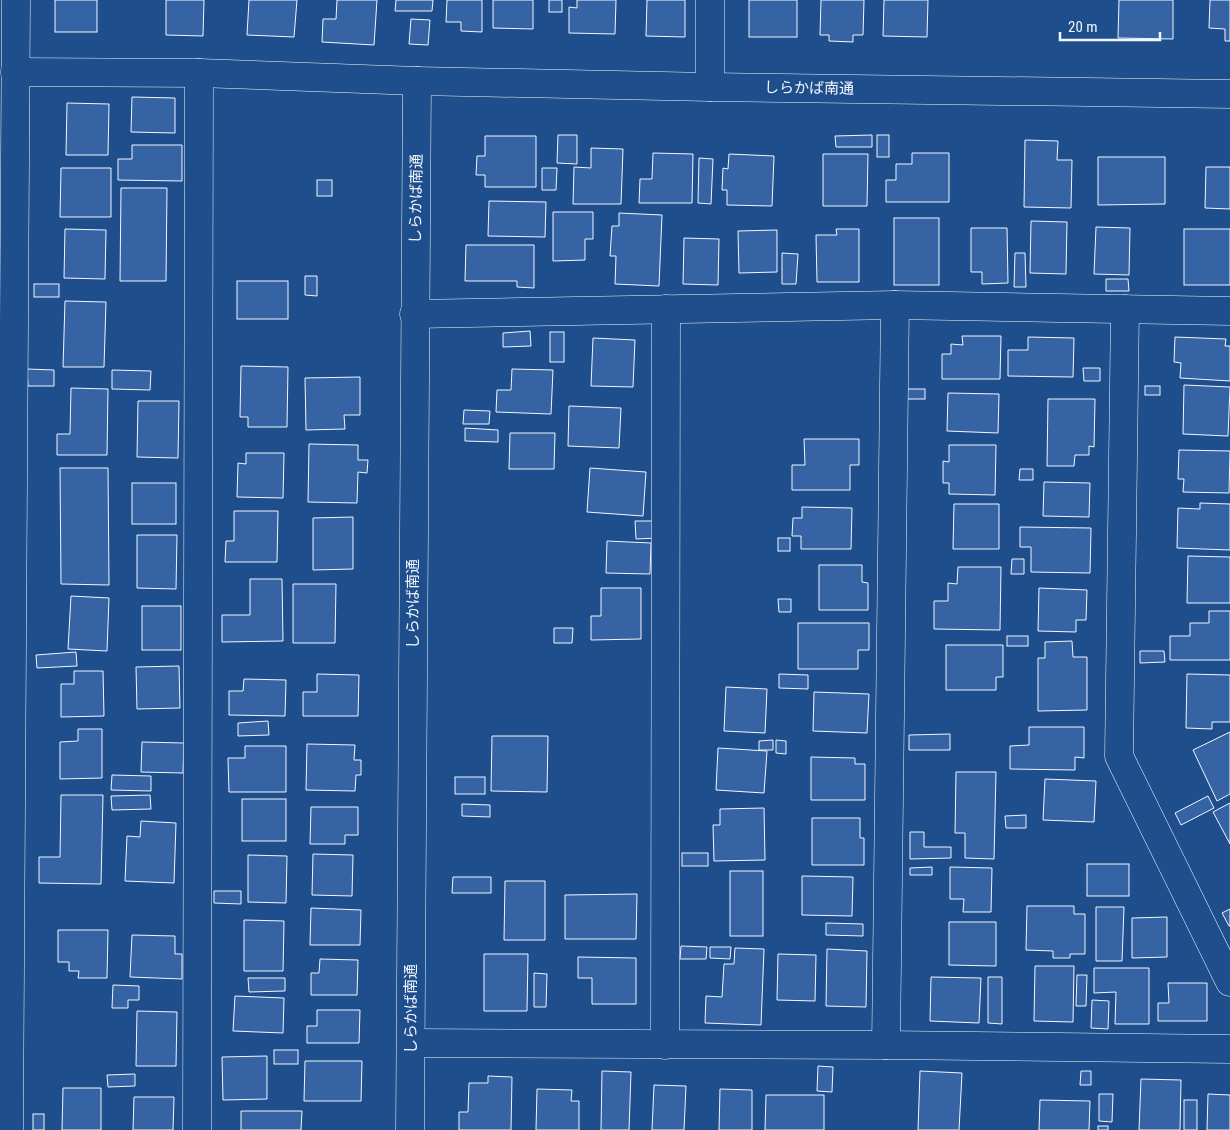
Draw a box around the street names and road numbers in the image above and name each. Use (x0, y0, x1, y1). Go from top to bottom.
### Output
street label: しらかば南通 (764, 78, 854, 98)
street label: しらかば南通 (406, 154, 426, 244)
street label: しらかば南通 (404, 559, 422, 649)
street label: しらかば南通 (402, 964, 420, 1054)

